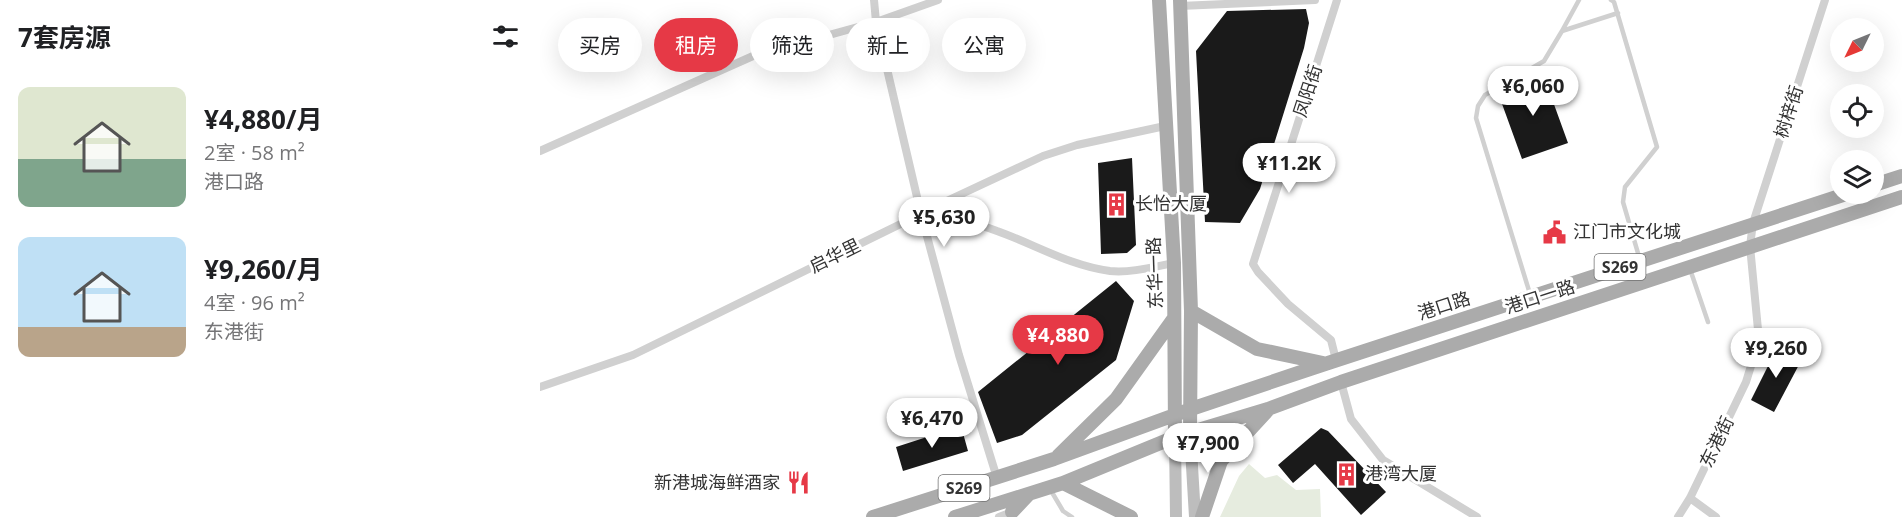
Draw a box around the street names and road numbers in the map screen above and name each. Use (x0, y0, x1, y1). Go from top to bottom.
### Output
street label: 凤阳街 (1287, 61, 1327, 120)
street label: 树梓街 (1768, 82, 1808, 141)
street label: 启华里 (805, 232, 864, 278)
street label: 东华一路 (1141, 237, 1167, 309)
road number: S269 (1594, 254, 1646, 280)
street label: 港口一路 (1502, 274, 1578, 319)
street label: 港口路 (1414, 285, 1473, 325)
street label: 东港街 (1693, 412, 1739, 471)
road number: S269 (938, 475, 990, 501)

